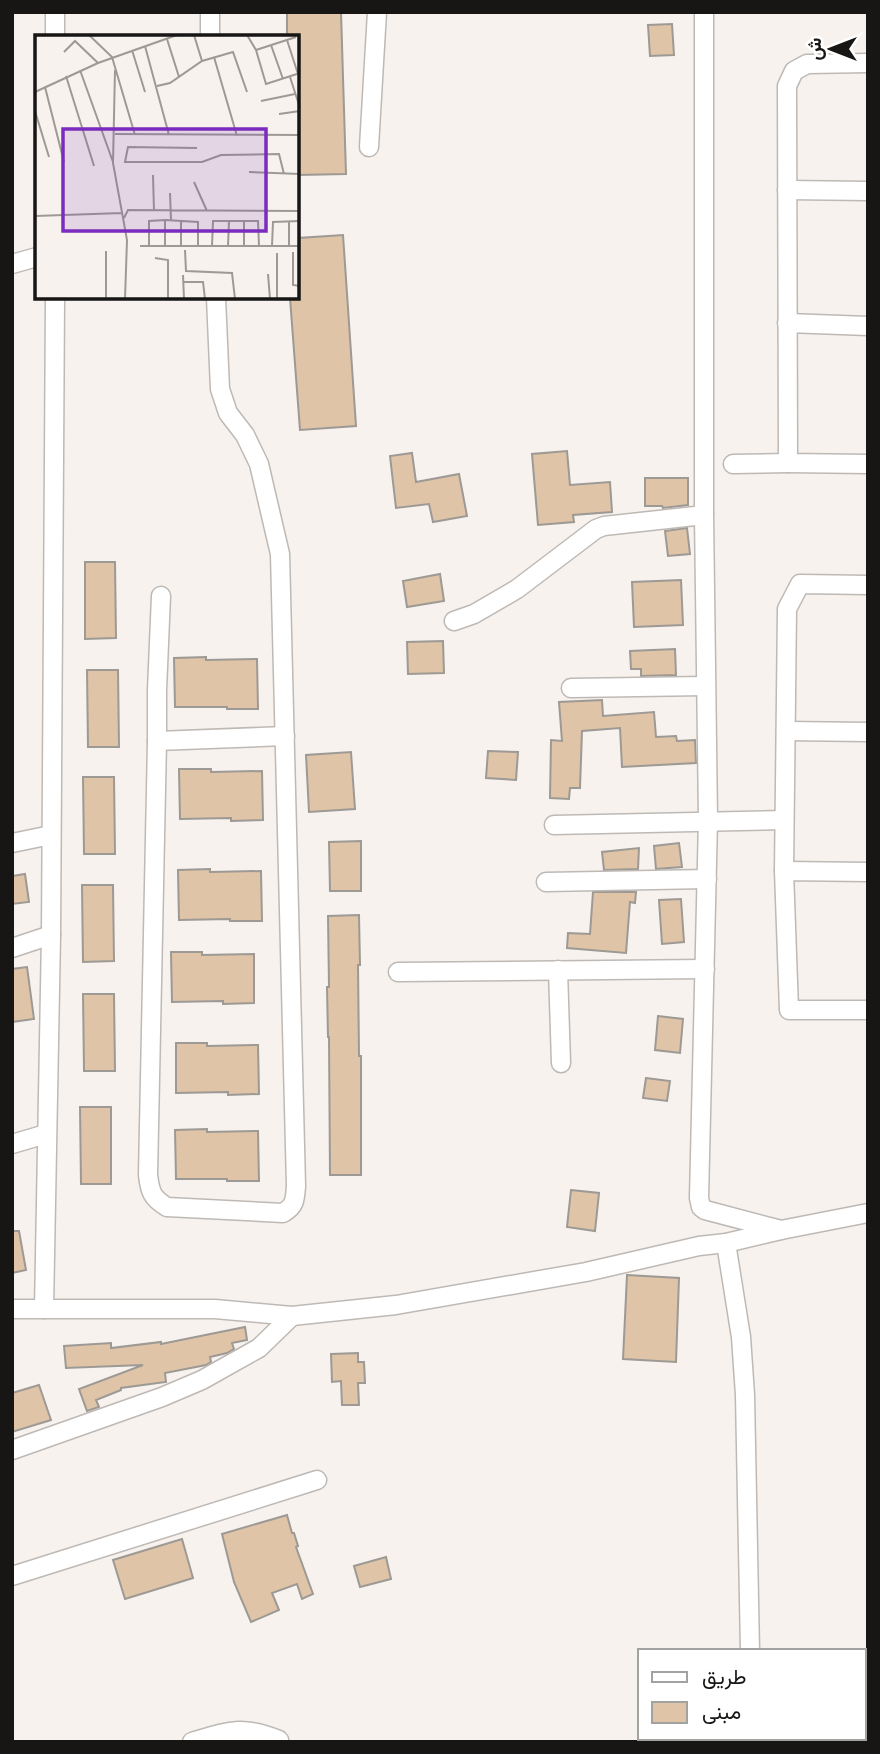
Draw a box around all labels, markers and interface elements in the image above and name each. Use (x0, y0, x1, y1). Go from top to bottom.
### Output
north arrow (796, 14, 866, 84)
inset map (35, 35, 299, 299)
text: ش (803, 37, 826, 60)
legend (638, 1649, 866, 1740)
text: طريق (702, 1664, 747, 1690)
text: مبنى (702, 1699, 741, 1724)

